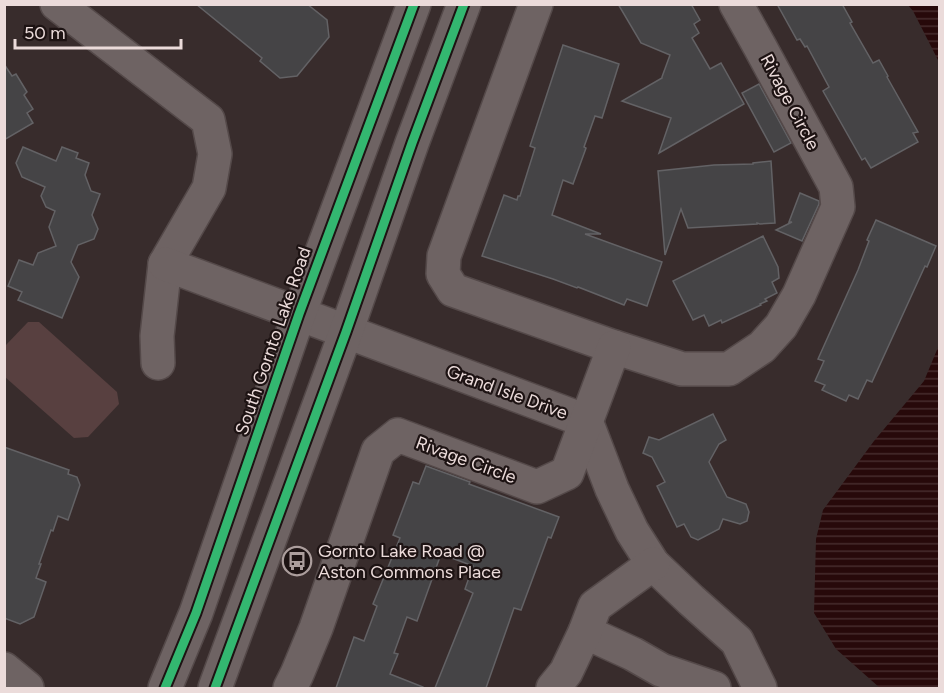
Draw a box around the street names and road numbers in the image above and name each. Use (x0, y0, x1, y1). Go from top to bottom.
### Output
street label: Rivage Circle (756, 50, 825, 154)
street label: South Gornto Lake Road (230, 244, 316, 438)
street label: Grand Isle Drive (444, 360, 571, 424)
street label: Rivage Circle (413, 432, 519, 488)

